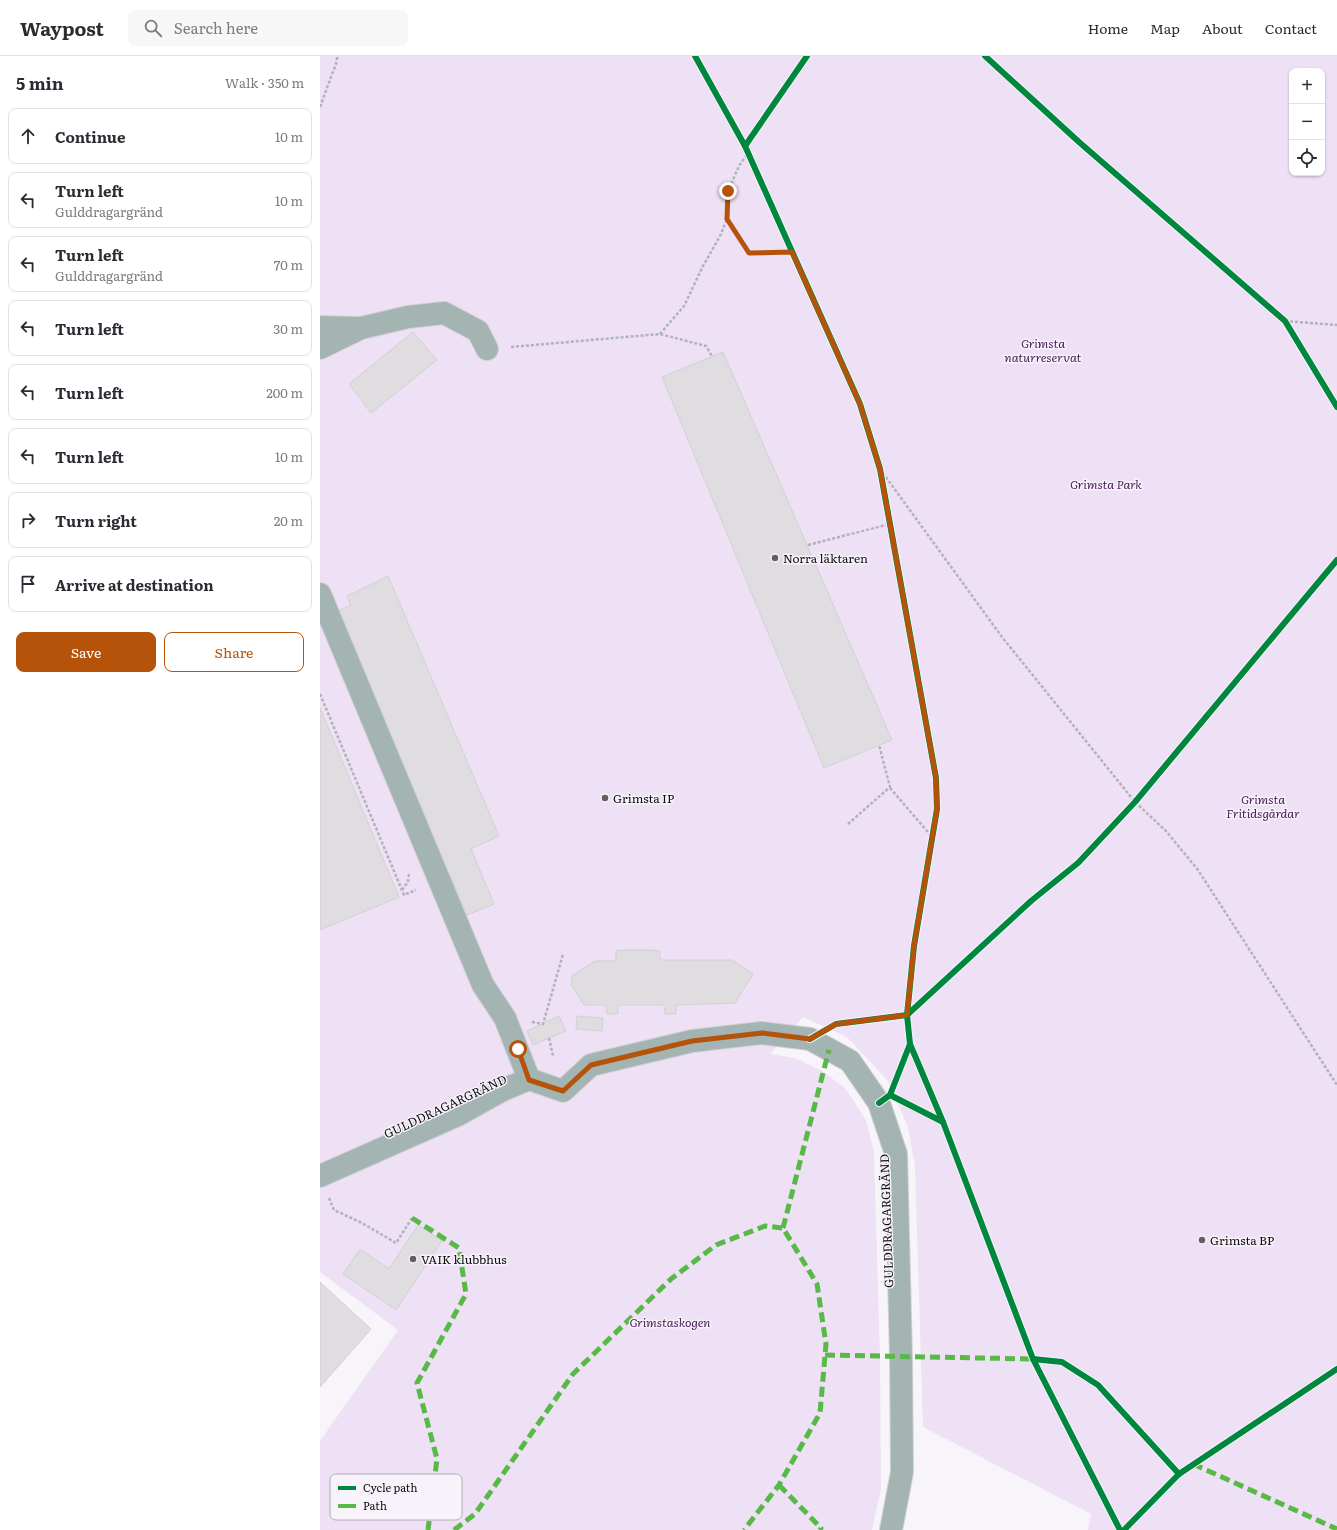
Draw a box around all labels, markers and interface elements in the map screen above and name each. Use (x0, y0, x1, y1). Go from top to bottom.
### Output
search box (128, 10, 408, 46)
text: Waypost (20, 14, 104, 42)
text: Search here (174, 16, 258, 39)
icon: search (142, 17, 164, 39)
text: Home (1088, 18, 1128, 38)
text: Map (1150, 18, 1180, 38)
text: About (1202, 18, 1243, 38)
text: Contact (1265, 18, 1317, 38)
map controls (1289, 68, 1325, 176)
button: + (1289, 68, 1325, 104)
text: 5 min (16, 70, 64, 95)
text: Walk · 350 m (225, 73, 304, 92)
button: − (1289, 104, 1325, 140)
icon: ahead (17, 125, 39, 147)
text: Continue (55, 125, 125, 148)
text: 10 m (275, 127, 303, 146)
button: locate (1289, 140, 1325, 176)
text: Turn left (55, 179, 124, 202)
route end (719, 182, 737, 200)
icon: left (17, 189, 39, 211)
text: 10 m (275, 191, 303, 210)
text: Gulddragargränd (55, 202, 163, 221)
text: Turn left (55, 243, 124, 266)
icon: left (17, 253, 39, 275)
text: 70 m (274, 255, 303, 274)
text: Gulddragargränd (55, 266, 163, 285)
icon: left (17, 317, 39, 339)
text: Turn left (55, 317, 124, 340)
text: 30 m (273, 319, 303, 338)
park label: Grimsta naturreservat (1005, 334, 1082, 366)
icon: left (17, 381, 39, 403)
text: Turn left (55, 381, 124, 404)
text: 200 m (266, 383, 303, 402)
icon: left (17, 445, 39, 467)
text: Turn left (55, 445, 124, 468)
text: 10 m (275, 447, 303, 466)
park label: Grimsta Park (1070, 475, 1142, 493)
icon: right (17, 509, 39, 531)
text: Turn right (55, 509, 137, 532)
text: 20 m (274, 511, 303, 530)
place label: Norra läktaren (783, 549, 868, 567)
marker: Norra läktaren (770, 553, 780, 563)
icon: arrive (17, 573, 39, 595)
text: Arrive at destination (55, 573, 214, 596)
button: Save (16, 632, 156, 672)
button: Share (164, 632, 304, 672)
place label: Grimsta IP (613, 789, 674, 807)
park label: Grimsta Fritidsgårdar (1226, 790, 1300, 822)
marker: Grimsta IP (600, 793, 610, 803)
route start (509, 1040, 527, 1058)
street label: GULDDRAGARGRÄND (381, 1070, 509, 1142)
street label: GULDDRAGARGRÄND (875, 1154, 897, 1288)
place label: Grimsta BP (1210, 1231, 1274, 1249)
marker: Grimsta BP (1197, 1235, 1207, 1245)
place label: VAIK klubbhus (421, 1250, 507, 1268)
marker: VAIK klubbhus (408, 1254, 418, 1264)
park label: Grimstaskogen (629, 1313, 711, 1331)
legend (330, 1474, 462, 1520)
text: Cycle path (363, 1479, 418, 1495)
text: Path (363, 1497, 387, 1513)

